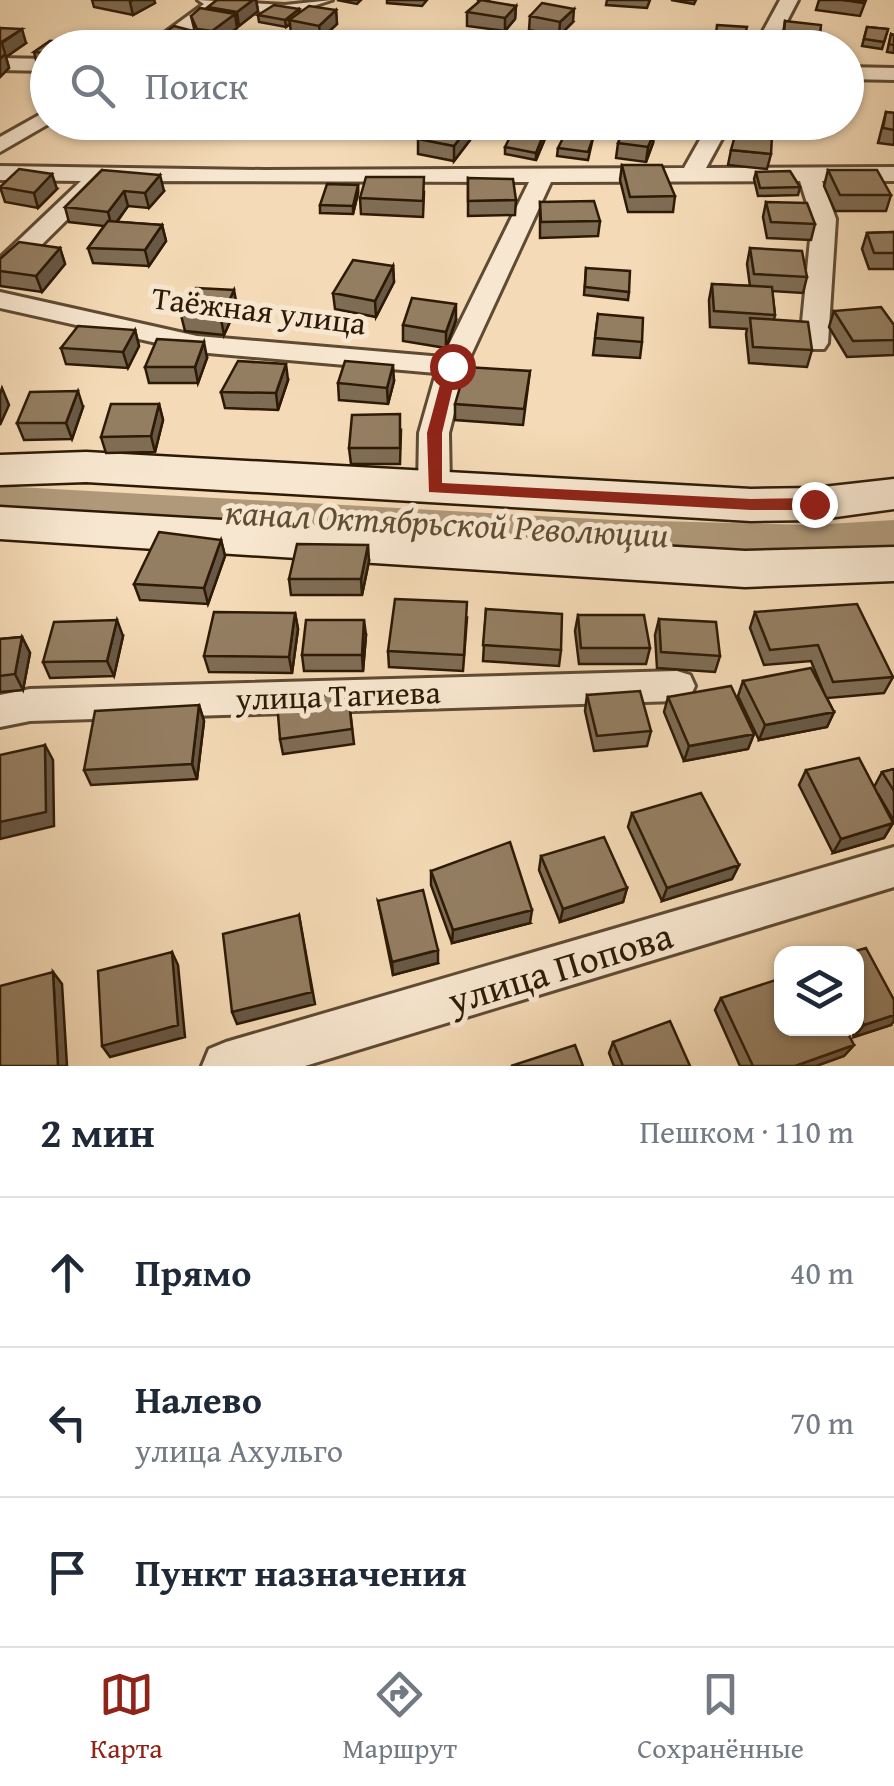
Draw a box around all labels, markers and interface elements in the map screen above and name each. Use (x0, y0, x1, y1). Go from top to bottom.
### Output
search box (30, 30, 864, 140)
text: Поиск (145, 57, 248, 113)
icon: search (65, 58, 120, 113)
street label: Таёжная улица (149, 274, 369, 347)
route start (430, 344, 476, 390)
route end (792, 482, 838, 528)
water label: канал Октябрьской Революции (224, 486, 670, 560)
street label: улица Тагиева (234, 668, 442, 722)
street label: улица Попова (440, 906, 679, 1028)
map controls (774, 946, 864, 1036)
button: layers (774, 946, 864, 1036)
text: 2 мин (40, 1101, 155, 1162)
text: Пешком · 110 m (639, 1108, 854, 1155)
text: Прямо (135, 1244, 251, 1300)
icon: ahead (40, 1245, 95, 1300)
text: 40 m (790, 1249, 854, 1296)
text: Налево (135, 1371, 262, 1427)
icon: left (40, 1395, 95, 1450)
text: 70 m (790, 1399, 854, 1446)
text: улица Ахульго (135, 1427, 343, 1474)
text: Пункт назначения (135, 1544, 467, 1600)
icon: arrive (40, 1545, 95, 1600)
tab: Карта (90, 1667, 163, 1768)
tab: Маршрут (343, 1667, 457, 1768)
tab: Сохранённые (637, 1667, 804, 1768)

